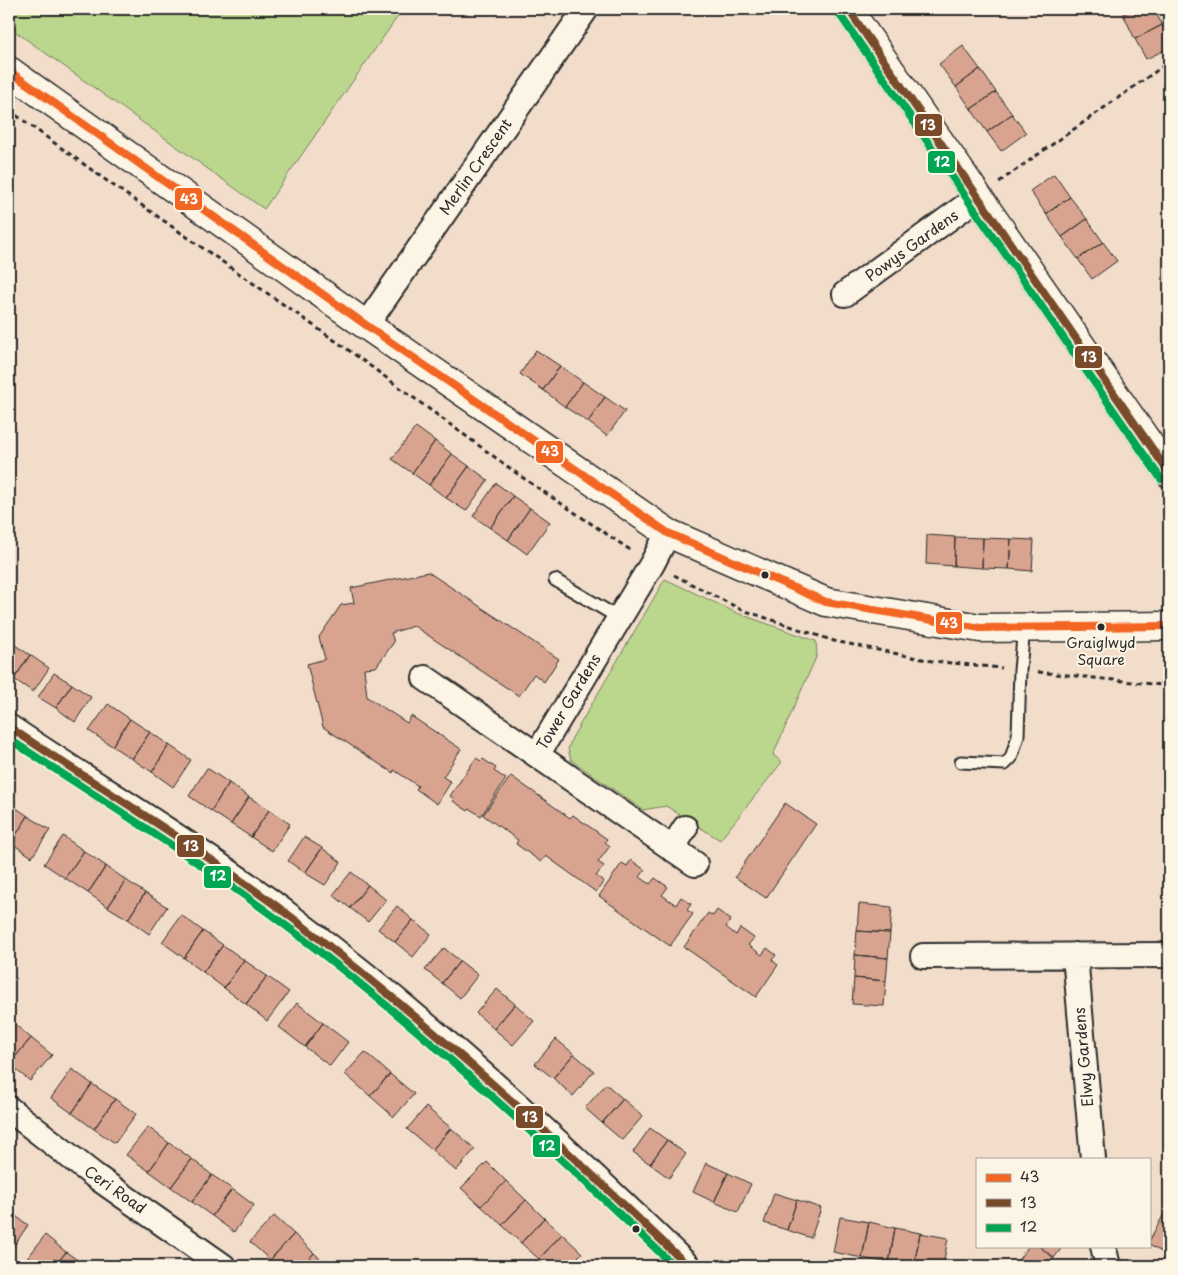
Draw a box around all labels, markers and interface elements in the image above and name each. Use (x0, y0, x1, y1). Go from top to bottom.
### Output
street label: Merlin Crescent (433, 113, 517, 219)
line badge: 13 (914, 113, 943, 137)
text: 13 (920, 114, 936, 135)
line badge: 12 (927, 150, 956, 174)
text: 12 (934, 151, 950, 172)
line badge: 43 (174, 187, 203, 211)
text: 43 (180, 188, 198, 209)
street label: Powys Gardens (860, 203, 963, 286)
line badge: 13 (1074, 345, 1103, 369)
text: 13 (1081, 346, 1097, 367)
line badge: 43 (535, 440, 564, 464)
text: 43 (541, 440, 559, 461)
unlabelled marker (760, 570, 770, 580)
line badge: 43 (935, 611, 963, 635)
text: 43 (940, 612, 958, 633)
marker: Graiglwyd Square (1096, 622, 1106, 632)
place label: Graiglwyd Square (1066, 632, 1136, 670)
street label: Tower Gardens (530, 649, 606, 754)
line badge: 13 (176, 834, 205, 858)
text: 13 (183, 835, 199, 856)
line badge: 12 (203, 865, 232, 889)
text: 12 (210, 865, 226, 886)
street label: Elwy Gardens (1067, 1006, 1098, 1108)
line badge: 13 (515, 1105, 544, 1129)
text: 13 (522, 1106, 538, 1127)
line badge: 12 (532, 1134, 561, 1158)
text: 12 (539, 1135, 555, 1156)
legend (976, 1158, 1150, 1248)
street label: Ceri Road (80, 1159, 151, 1219)
text: 43 (1020, 1164, 1039, 1187)
text: 13 (1020, 1190, 1037, 1213)
text: 12 (1020, 1214, 1037, 1237)
unlabelled marker (631, 1224, 641, 1234)

